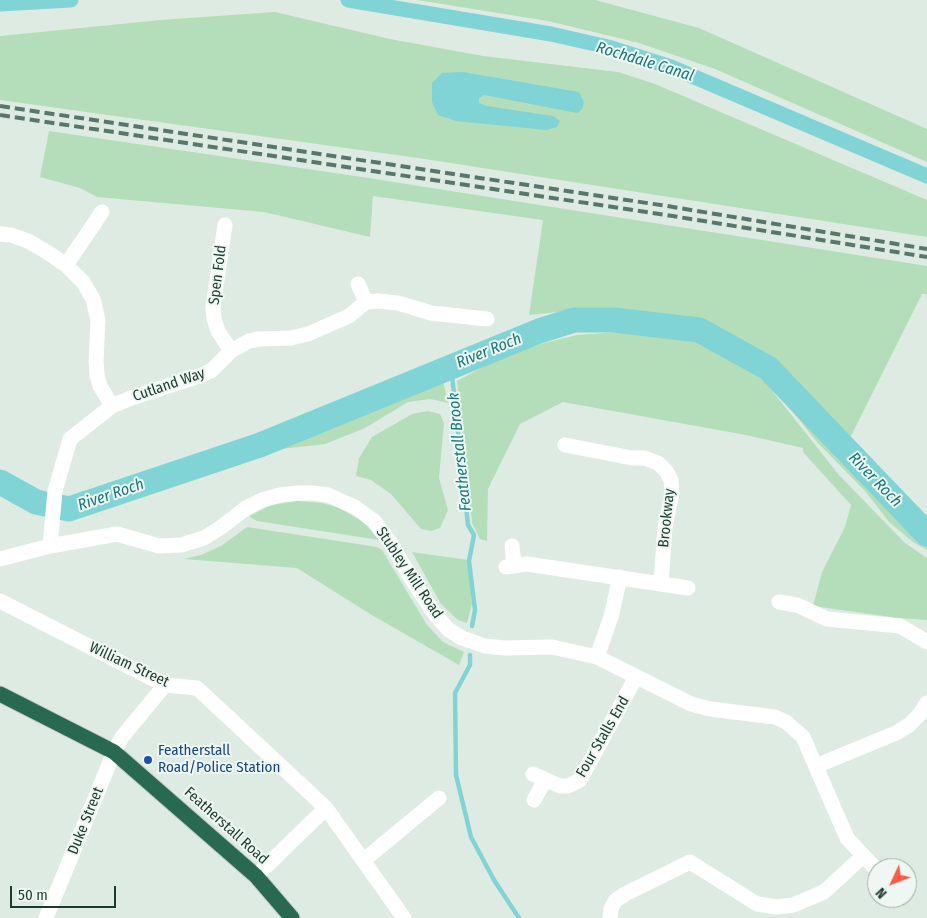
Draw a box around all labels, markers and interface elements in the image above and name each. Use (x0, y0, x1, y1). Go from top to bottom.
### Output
water label: Rochdale Canal (594, 38, 696, 86)
street label: Spen Fold (205, 244, 231, 306)
water label: River Roch (454, 329, 524, 373)
street label: Cutland Way (130, 364, 208, 406)
water label: Featherstall Brook (444, 392, 476, 512)
water label: River Roch (844, 449, 906, 511)
water label: River Roch (75, 475, 147, 515)
street label: Brookway (655, 488, 679, 548)
street label: Stubley Mill Road (372, 524, 446, 622)
street label: William Street (86, 639, 172, 691)
street label: Four Stalls End (573, 693, 633, 781)
place label: Featherstall Road/Police Station (158, 742, 280, 777)
marker: Featherstall Road/Police Station (142, 754, 154, 766)
street label: Featherstall Road (180, 784, 272, 868)
street label: Duke Street (64, 785, 108, 857)
north arrow (867, 858, 917, 908)
scale bar (12, 876, 119, 908)
text: N (872, 884, 890, 902)
text: 50 m (18, 886, 48, 904)

